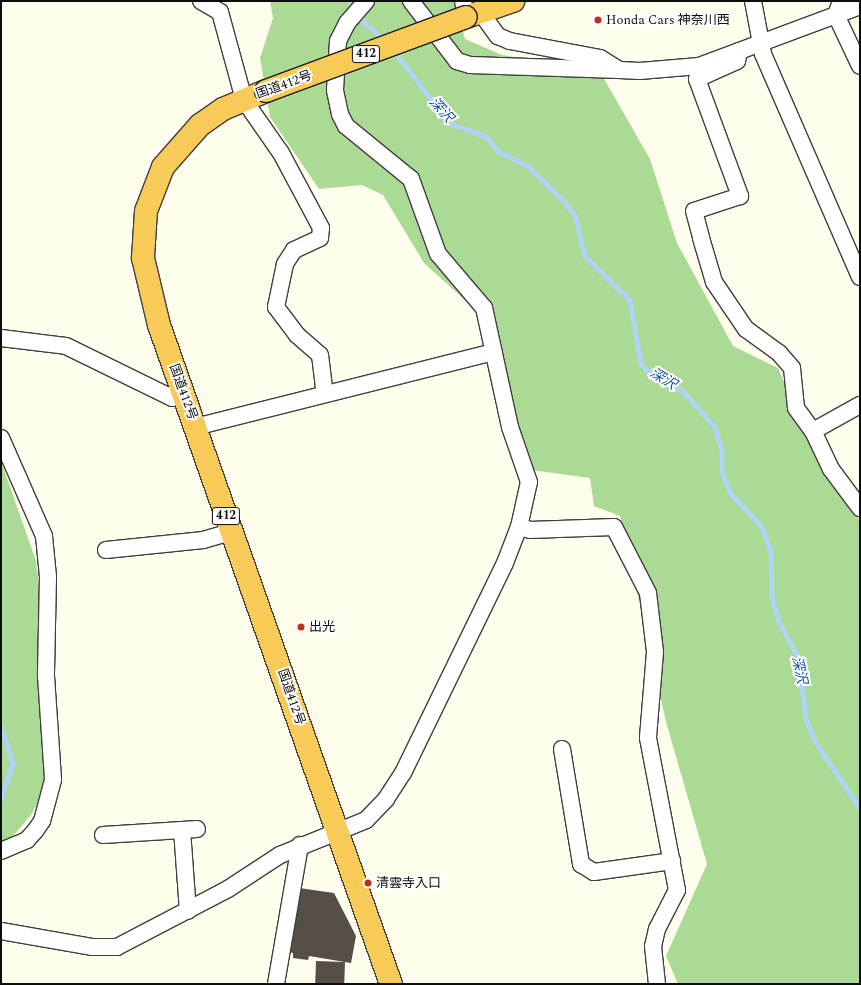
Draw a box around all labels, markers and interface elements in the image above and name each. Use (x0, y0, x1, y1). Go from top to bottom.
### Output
place label: Honda Cars 神奈川西 (606, 12, 730, 28)
marker: Honda Cars 神奈川西 (593, 15, 603, 25)
road number: 412 (351, 44, 381, 64)
street label: 国道412号 (254, 68, 314, 102)
water label: 深沢 (425, 94, 457, 126)
street label: 国道412号 (166, 362, 200, 422)
water label: 深沢 (647, 364, 679, 394)
road number: 412 (211, 506, 241, 526)
place label: 出光 (309, 619, 335, 635)
marker: 出光 (296, 622, 306, 632)
water label: 深沢 (788, 655, 810, 685)
street label: 国道412号 (274, 667, 308, 727)
place label: 清雲寺入口 (376, 875, 441, 891)
marker: 清雲寺入口 (363, 878, 373, 888)

